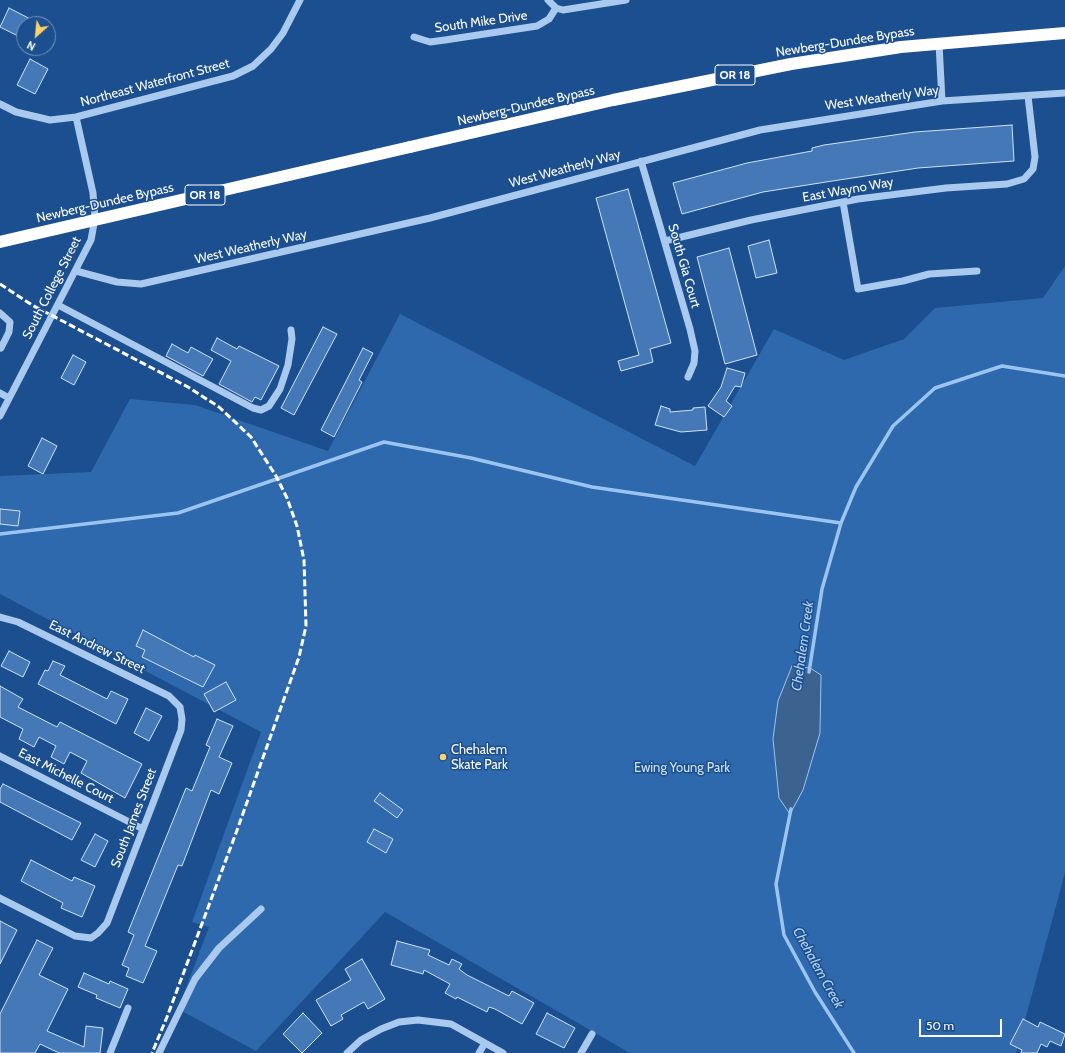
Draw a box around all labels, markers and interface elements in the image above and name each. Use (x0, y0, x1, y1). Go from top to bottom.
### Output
street label: South Mike Drive (434, 8, 528, 36)
north arrow (16, 16, 56, 56)
street label: Newberg-Dundee Bypass (775, 23, 915, 61)
text: N (24, 38, 38, 54)
street label: Northeast Waterfront Street (79, 56, 231, 110)
road number: OR 18 (715, 65, 755, 85)
street label: West Weatherly Way (824, 82, 940, 114)
street label: Newberg-Dundee Bypass (456, 83, 596, 129)
street label: West Weatherly Way (508, 147, 622, 191)
street label: East Wayno Way (801, 174, 895, 206)
street label: Newberg-Dundee Bypass (35, 180, 175, 226)
road number: OR 18 (185, 185, 225, 205)
street label: South Gia Court (665, 222, 703, 310)
street label: West Weatherly Way (193, 227, 309, 267)
street label: South College Street (19, 234, 85, 342)
water label: Chehalem Creek (788, 600, 818, 692)
street label: East Andrew Street (46, 617, 148, 677)
place label: Chehalem Skate Park (451, 742, 508, 773)
street label: East Michelle Court (16, 745, 116, 807)
marker: Chehalem Skate Park (438, 752, 448, 762)
park label: Ewing Young Park (634, 760, 730, 776)
street label: South James Street (108, 766, 160, 870)
water label: Chehalem Creek (789, 924, 847, 1012)
scale bar (921, 1011, 1004, 1037)
text: 50 m (926, 1018, 954, 1033)

